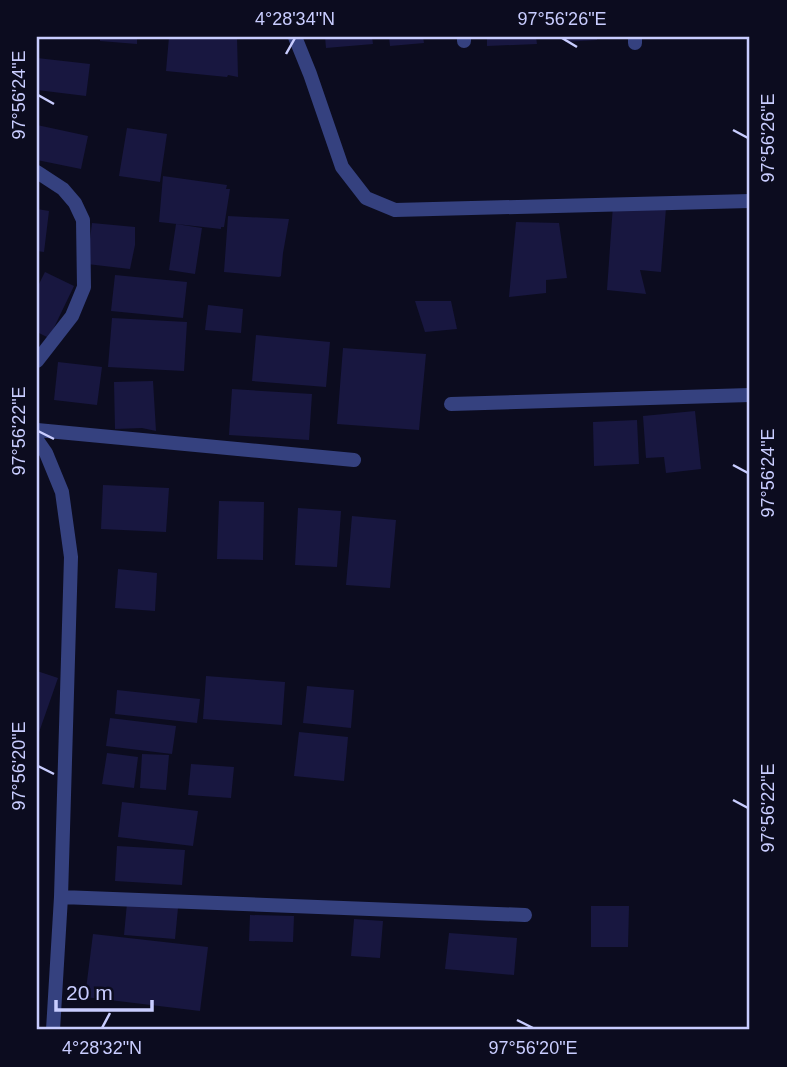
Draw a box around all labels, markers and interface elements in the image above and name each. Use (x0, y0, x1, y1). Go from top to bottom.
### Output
text: 4°28'34"N (255, 9, 335, 29)
text: 97°56'26"E (517, 9, 607, 29)
text: 97°56'24"E (9, 50, 29, 140)
text: 97°56'26"E (758, 93, 778, 183)
text: 97°56'22"E (9, 386, 29, 476)
text: 97°56'24"E (758, 428, 778, 518)
text: 97°56'20"E (9, 721, 29, 811)
text: 97°56'22"E (758, 763, 778, 853)
scale bar (56, 969, 152, 1013)
text: 20 m (66, 981, 113, 1004)
text: 4°28'32"N (62, 1038, 142, 1058)
text: 97°56'20"E (488, 1038, 578, 1058)

